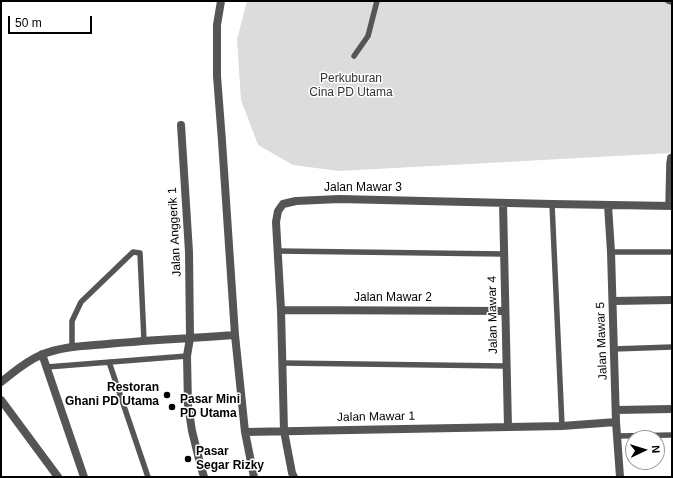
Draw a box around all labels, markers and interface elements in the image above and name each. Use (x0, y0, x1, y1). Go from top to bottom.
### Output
scale bar (10, 8, 94, 34)
text: 50 m (15, 16, 42, 30)
park label: Perkuburan Cina PD Utama (309, 72, 393, 100)
street label: Jalan Mawar 3 (324, 181, 402, 195)
street label: Jalan Anggerik 1 (165, 187, 185, 277)
street label: Jalan Mawar 4 (485, 276, 501, 354)
street label: Jalan Mawar 2 (354, 291, 432, 305)
street label: Jalan Mawar 5 (593, 302, 611, 380)
place label: Restoran Ghani PD Utama (65, 381, 159, 409)
marker: Restoran Ghani PD Utama (162, 390, 172, 400)
place label: Pasar Mini PD Utama (180, 393, 240, 421)
marker: Pasar Mini PD Utama (167, 402, 177, 412)
street label: Jalan Mawar 1 (337, 409, 415, 425)
north arrow (625, 430, 665, 470)
place label: Pasar Segar Rizky (196, 445, 264, 473)
text: N (650, 445, 662, 454)
marker: Pasar Segar Rizky (183, 454, 193, 464)

